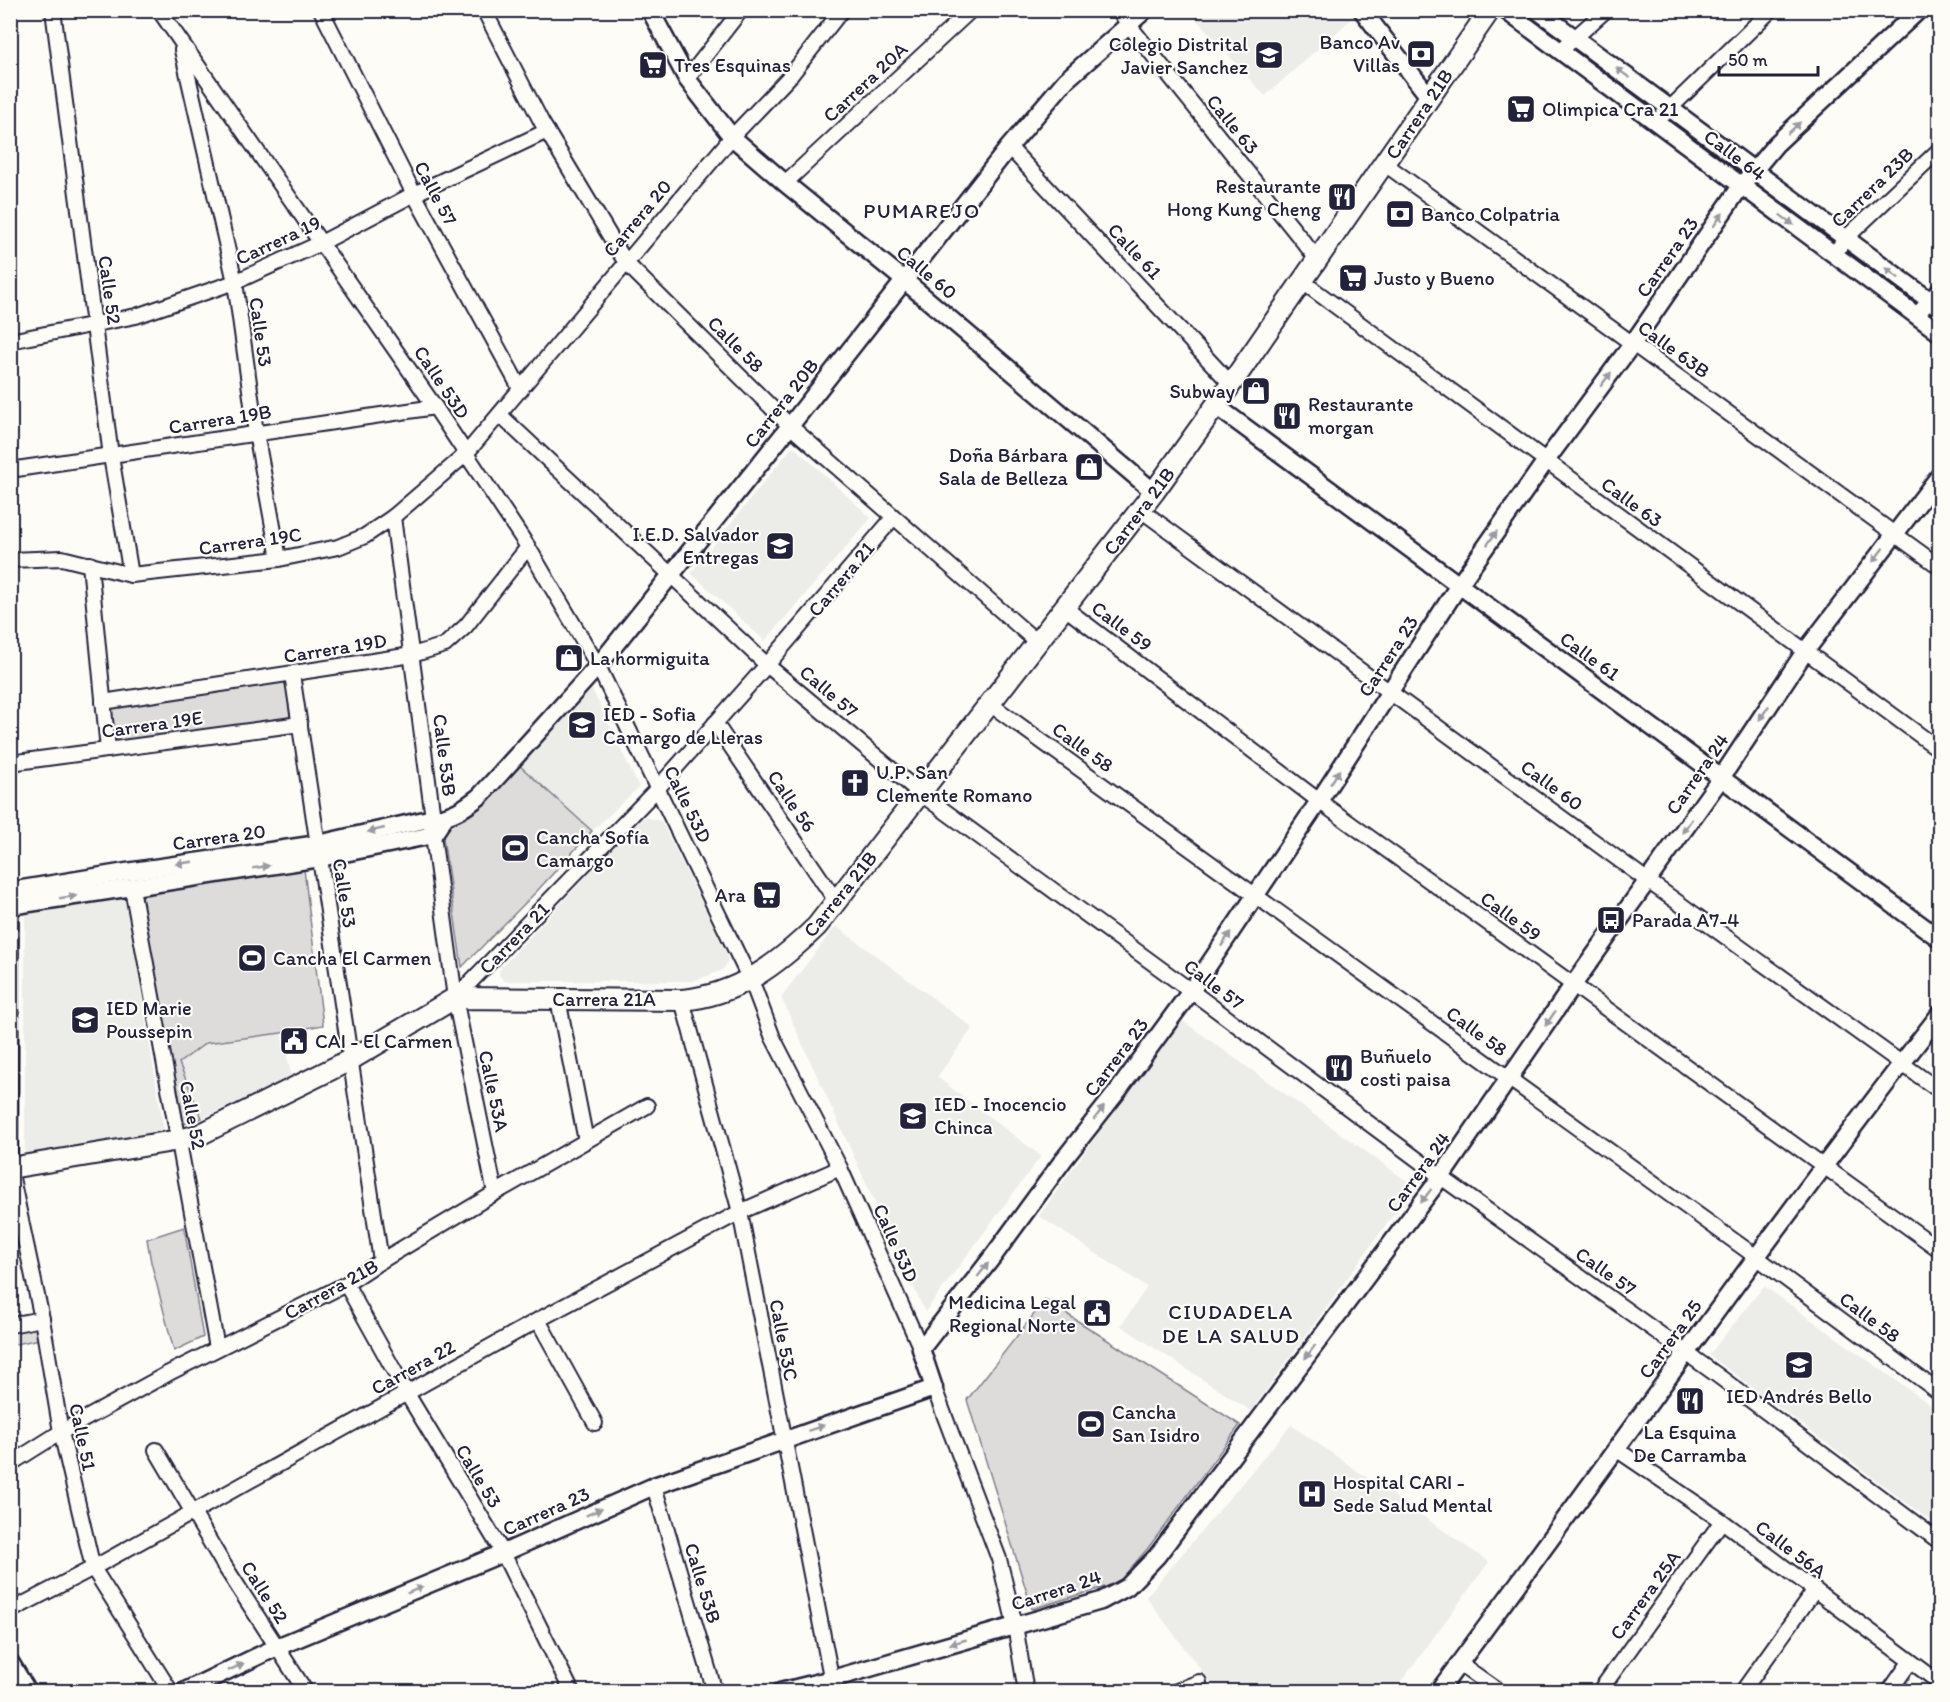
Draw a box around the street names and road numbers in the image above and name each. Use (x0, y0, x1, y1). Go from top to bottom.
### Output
street label: Carrera 20A (818, 37, 912, 127)
street label: Carrera 21B (1380, 64, 1458, 164)
street label: Calle 63 (1202, 89, 1264, 159)
street label: Calle 64 (1699, 124, 1771, 186)
street label: Carrera 23B (1826, 142, 1918, 232)
street label: Calle 57 (409, 157, 463, 229)
street label: Carrera 20 (598, 174, 676, 262)
street label: Carrera 19 (232, 210, 324, 270)
street label: Carrera 23 (1631, 212, 1703, 302)
street label: Calle 61 (1103, 218, 1167, 284)
street label: Calle 60 (892, 240, 962, 304)
street label: Calle 52 (93, 254, 127, 327)
street label: Calle 53 (244, 296, 278, 368)
street label: Calle 58 (703, 311, 769, 377)
street label: Calle 63B (1633, 315, 1715, 383)
street label: Calle 53D (409, 341, 475, 423)
street label: Carrera 20B (739, 353, 823, 452)
street label: Carrera 19B (167, 399, 273, 439)
street label: Carrera 21B (1098, 462, 1180, 560)
street label: Calle 63 (1597, 472, 1667, 532)
street label: Carrera 19C (197, 522, 303, 560)
street label: Carrera 21 (803, 536, 879, 622)
street label: Calle 59 (1087, 595, 1157, 657)
street label: Carrera 23 (1353, 611, 1423, 701)
street label: Calle 61 (1555, 626, 1625, 686)
street label: Carrera 19D (282, 628, 388, 668)
street label: Calle 57 (795, 660, 863, 722)
street label: Carrera 19E (100, 705, 204, 743)
street label: Calle 53B (428, 712, 462, 798)
street label: Calle 58 (1048, 717, 1118, 777)
street label: Carrera 24 (1660, 729, 1734, 819)
street label: Calle 60 (1516, 754, 1588, 816)
street label: Calle 53D (659, 761, 717, 847)
street label: Calle 56 (763, 765, 821, 837)
street label: Carrera 20 (171, 819, 267, 855)
street label: Carrera 21B (798, 846, 882, 942)
street label: Calle 53 (328, 857, 362, 930)
street label: Calle 59 (1476, 886, 1546, 946)
street label: Carrera 21 (474, 897, 554, 979)
street label: Calle 57 (1179, 954, 1249, 1014)
street label: Carrera 21A (552, 987, 656, 1011)
street label: Calle 58 (1442, 1001, 1512, 1061)
street label: Carrera 23 (1079, 1013, 1153, 1101)
street label: Calle 53A (474, 1048, 514, 1134)
street label: Calle 52 (175, 1079, 212, 1152)
street label: Carrera 24 (1381, 1127, 1455, 1217)
street label: Calle 53D (868, 1200, 924, 1286)
street label: Calle 57 (1571, 1241, 1641, 1301)
street label: Carrera 21B (280, 1253, 382, 1325)
street label: Calle 58 (1835, 1286, 1905, 1348)
street label: Carrera 25 (1633, 1295, 1707, 1383)
street label: Calle 53C (764, 1297, 804, 1383)
street label: Carrera 22 (367, 1334, 460, 1400)
street label: Calle 51 (64, 1401, 102, 1473)
street label: Calle 53 (451, 1440, 507, 1512)
street label: Carrera 23 (499, 1481, 593, 1541)
street label: Calle 56A (1751, 1515, 1831, 1584)
street label: Calle 53B (679, 1540, 727, 1626)
street label: Carrera 25A (1604, 1545, 1686, 1644)
street label: Calle 52 (236, 1556, 294, 1628)
street label: Carrera 24 (1008, 1564, 1104, 1616)

